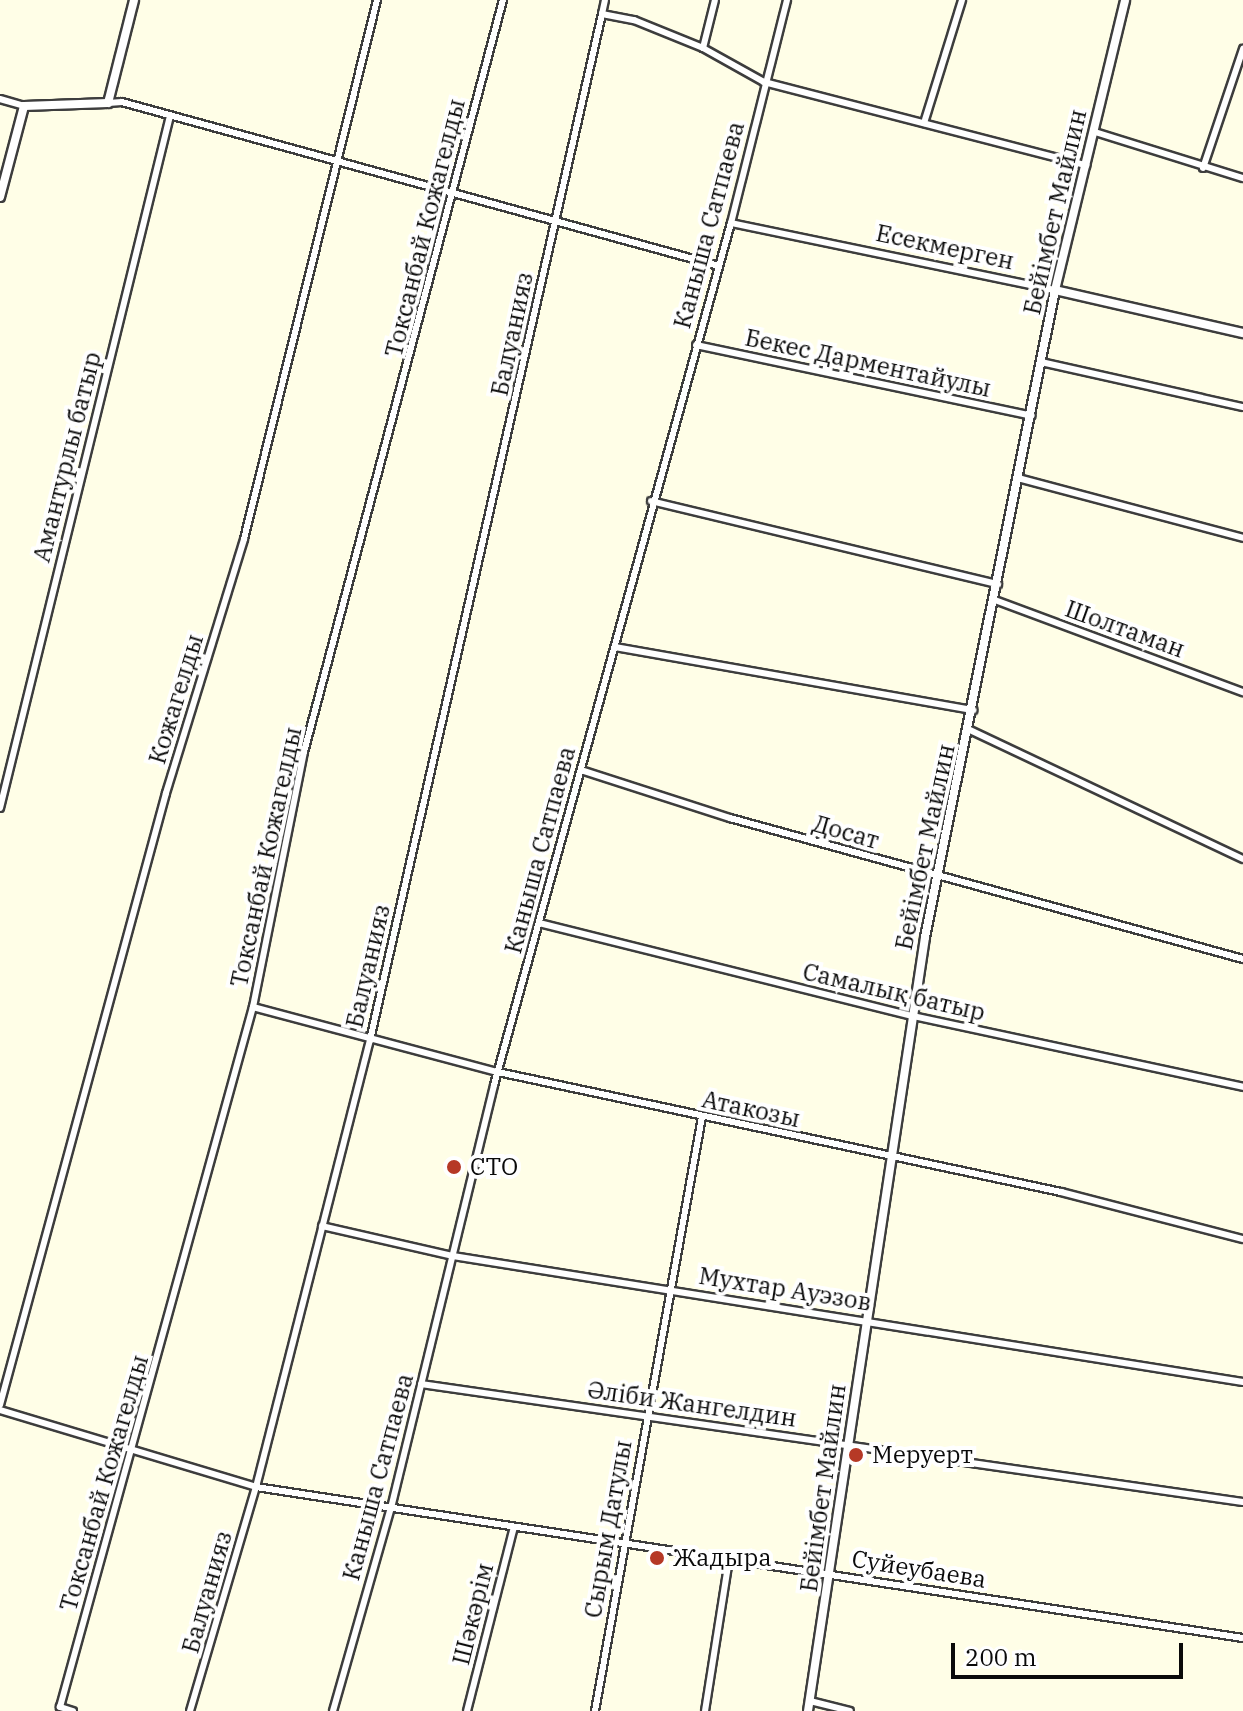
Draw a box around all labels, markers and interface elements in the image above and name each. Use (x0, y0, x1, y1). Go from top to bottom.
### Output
street label: Токсанбай Кожагелды (379, 96, 471, 360)
street label: Бейімбет Майлин (1017, 107, 1093, 317)
street label: Каныша Сатпаева (668, 118, 750, 332)
street label: Eсекмерген (873, 218, 1017, 276)
street label: Балуанияз (485, 269, 539, 399)
street label: Бекес Дарментайулы (742, 323, 994, 403)
street label: Амантурлы батыр (27, 349, 107, 565)
street label: Шолтаман (1061, 594, 1189, 664)
street label: Кожагелды (143, 631, 209, 767)
street label: Токсанбай Кожагелды (224, 724, 308, 990)
street label: Бейімбет Майлин (889, 741, 961, 953)
street label: Каныша Сатпаева (499, 743, 581, 957)
street label: Досат (810, 809, 882, 855)
street label: Балуанияз (340, 901, 396, 1031)
street label: Самалық батыр (800, 957, 988, 1027)
street label: Атакозы (699, 1085, 803, 1133)
place label: CTO (470, 1153, 518, 1181)
marker: CTO (445, 1158, 463, 1176)
street label: Мухтар Ауэзов (697, 1261, 873, 1317)
street label: Токсанбай Кожагелды (54, 1352, 154, 1614)
street label: Каныша Сатпаева (337, 1370, 419, 1584)
street label: Әліби Жангелдин (586, 1375, 798, 1433)
street label: Бейімбет Майлин (794, 1382, 852, 1594)
street label: Сырым Датулы (578, 1438, 638, 1620)
place label: Меруерт (872, 1441, 973, 1469)
marker: Меруерт (847, 1446, 865, 1464)
street label: Балуанияз (176, 1528, 238, 1656)
place label: Жадыра (673, 1544, 772, 1572)
street label: Суйеубаева (850, 1544, 988, 1594)
marker: Жадыра (648, 1549, 666, 1567)
street label: Шәкәрім (446, 1560, 500, 1668)
scale bar (955, 1627, 1187, 1677)
text: 200 m (965, 1641, 1037, 1673)

